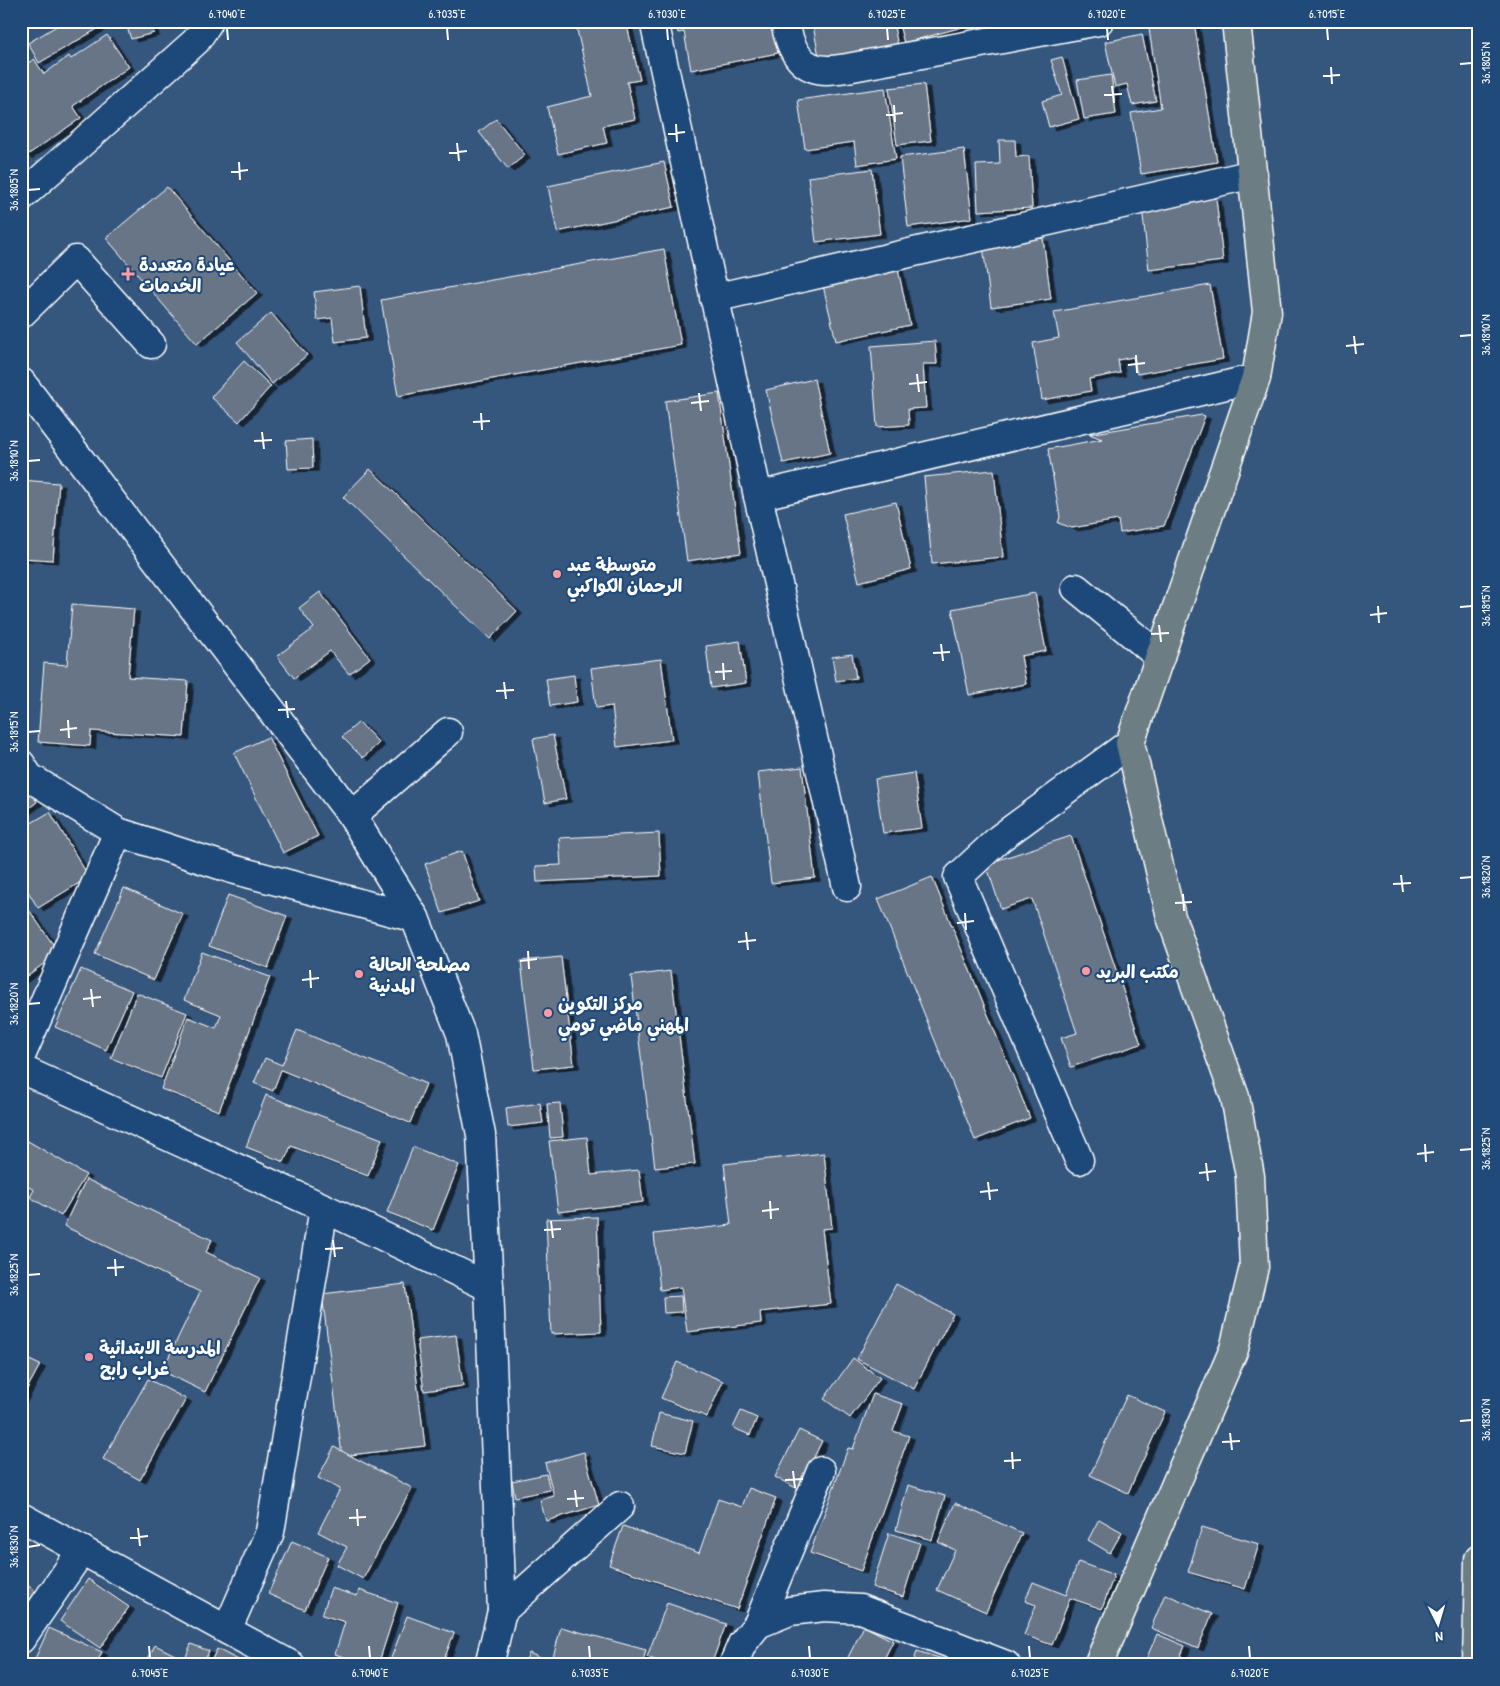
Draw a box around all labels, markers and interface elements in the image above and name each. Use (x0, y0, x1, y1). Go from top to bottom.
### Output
text: 6.7040°E (209, 5, 246, 22)
text: 6.7035°E (428, 5, 466, 22)
text: 6.7030°E (648, 5, 686, 22)
text: 6.7025°E (868, 5, 906, 22)
text: 6.7020°E (1088, 5, 1127, 22)
text: 6.7015°E (1309, 5, 1346, 22)
text: 36.1805°N (1477, 42, 1494, 84)
text: 36.1805°N (5, 169, 22, 211)
place label: عيادة متعددة الخدمات (139, 252, 235, 298)
marker: عيادة متعددة الخدمات (121, 267, 135, 281)
text: 36.1810°N (1477, 314, 1494, 356)
text: 36.1810°N (5, 440, 22, 482)
place label: متوسطة عبد الرحمان الكواكبي (567, 552, 682, 602)
marker: متوسطة عبد الرحمان الكواكبي (551, 568, 563, 580)
text: 36.1815°N (1477, 586, 1494, 626)
text: 36.1815°N (5, 712, 22, 752)
text: 36.1820°N (1477, 856, 1494, 898)
place label: مصلحة الحالة المدنية (369, 952, 470, 998)
place label: مكتب البريد (1096, 959, 1179, 984)
marker: مكتب البريد (1080, 965, 1092, 977)
marker: مصلحة الحالة المدنية (353, 968, 365, 980)
text: 36.1820°N (5, 983, 22, 1025)
place label: مركز التكوين المهني ماضي تومي (558, 991, 689, 1041)
marker: مركز التكوين المهني ماضي تومي (542, 1007, 554, 1019)
text: 36.1825°N (1477, 1128, 1494, 1170)
text: 36.1825°N (5, 1254, 22, 1296)
place label: المدرسة الابتدائية غراب رابح (99, 1335, 221, 1381)
marker: المدرسة الابتدائية غراب رابح (83, 1351, 95, 1363)
text: 36.1830°N (1477, 1399, 1494, 1441)
text: 36.1830°N (5, 1526, 22, 1568)
north arrow (1412, 1598, 1462, 1648)
text: N (1434, 1628, 1444, 1647)
text: 6.7045°E (132, 1664, 169, 1681)
text: 6.7040°E (352, 1664, 389, 1681)
text: 6.7035°E (571, 1664, 609, 1681)
text: 6.7030°E (791, 1664, 829, 1681)
text: 6.7025°E (1011, 1664, 1049, 1681)
text: 6.7020°E (1231, 1664, 1270, 1681)

